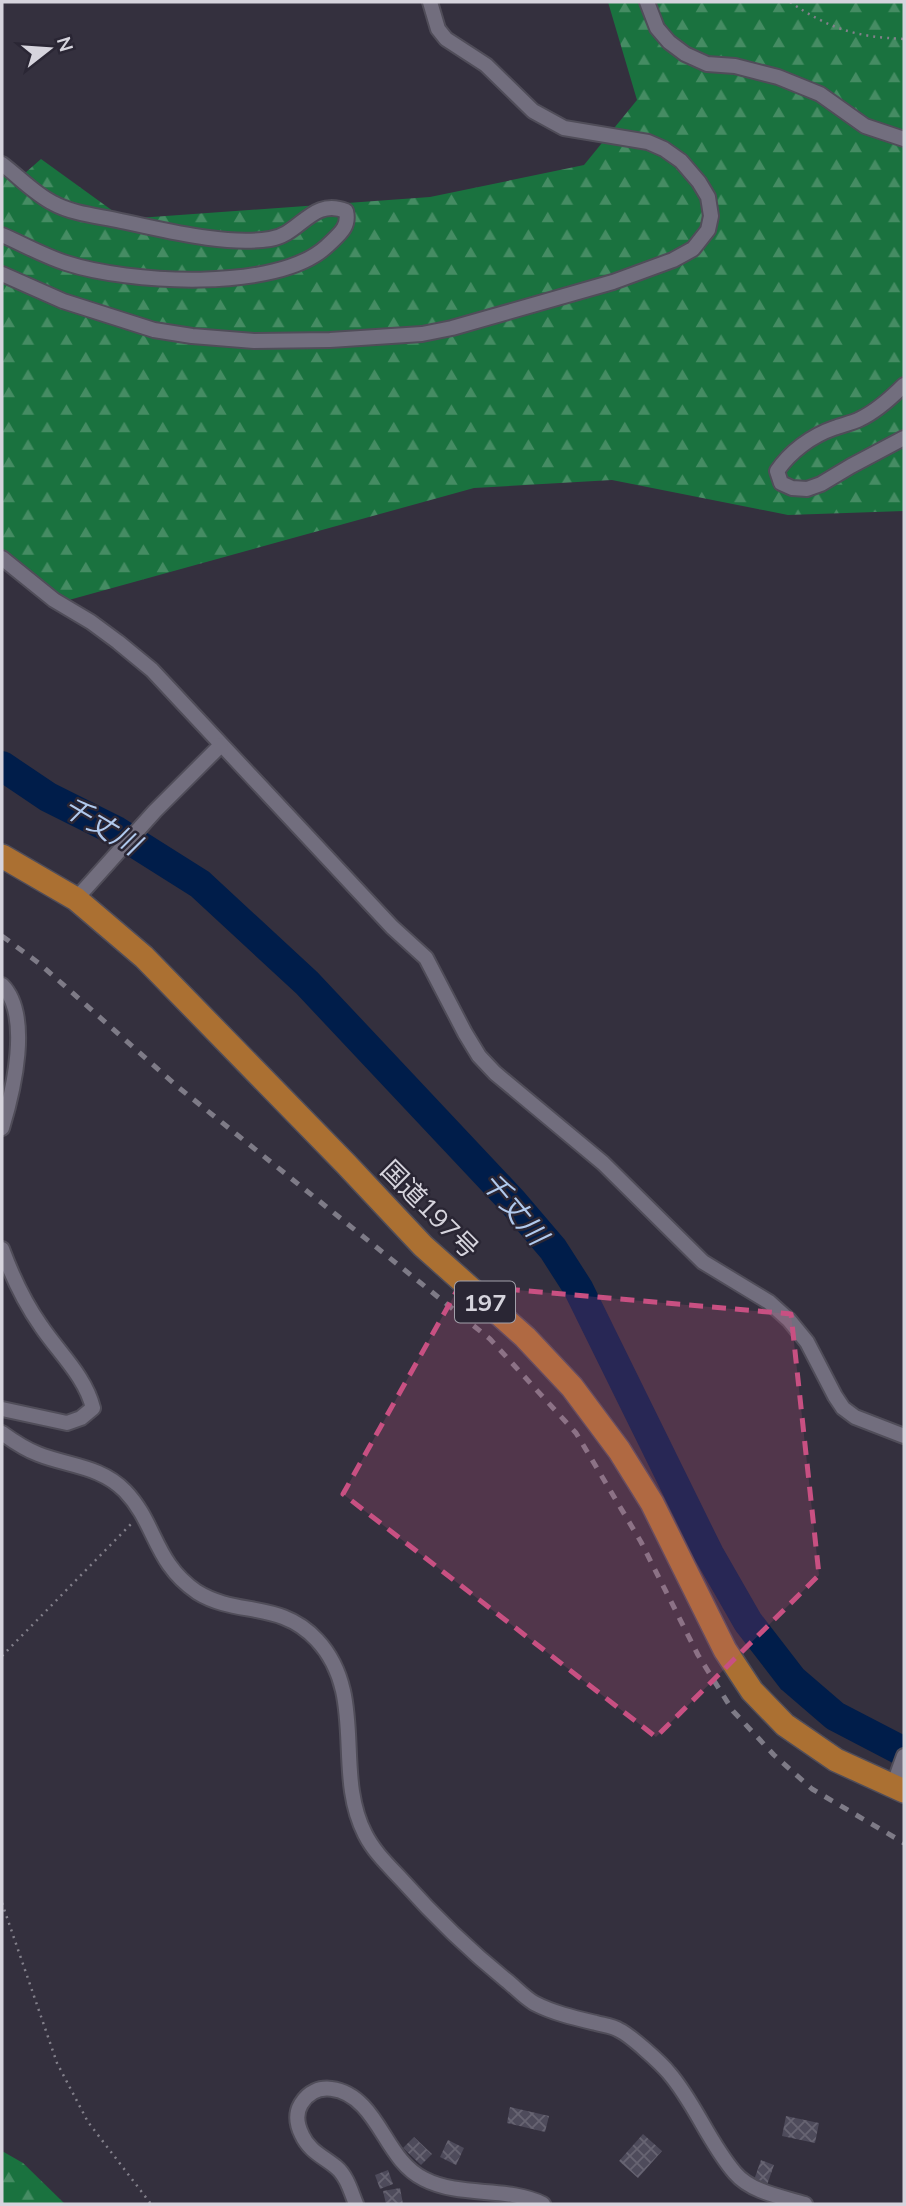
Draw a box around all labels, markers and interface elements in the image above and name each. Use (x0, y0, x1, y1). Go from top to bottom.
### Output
north arrow (14, 14, 84, 84)
text: N (52, 34, 79, 54)
water label: 千丈川 (57, 788, 150, 863)
street label: 国道197号 (374, 1153, 486, 1265)
water label: 千丈川 (475, 1165, 557, 1254)
road number: 197 (455, 1282, 515, 1322)

